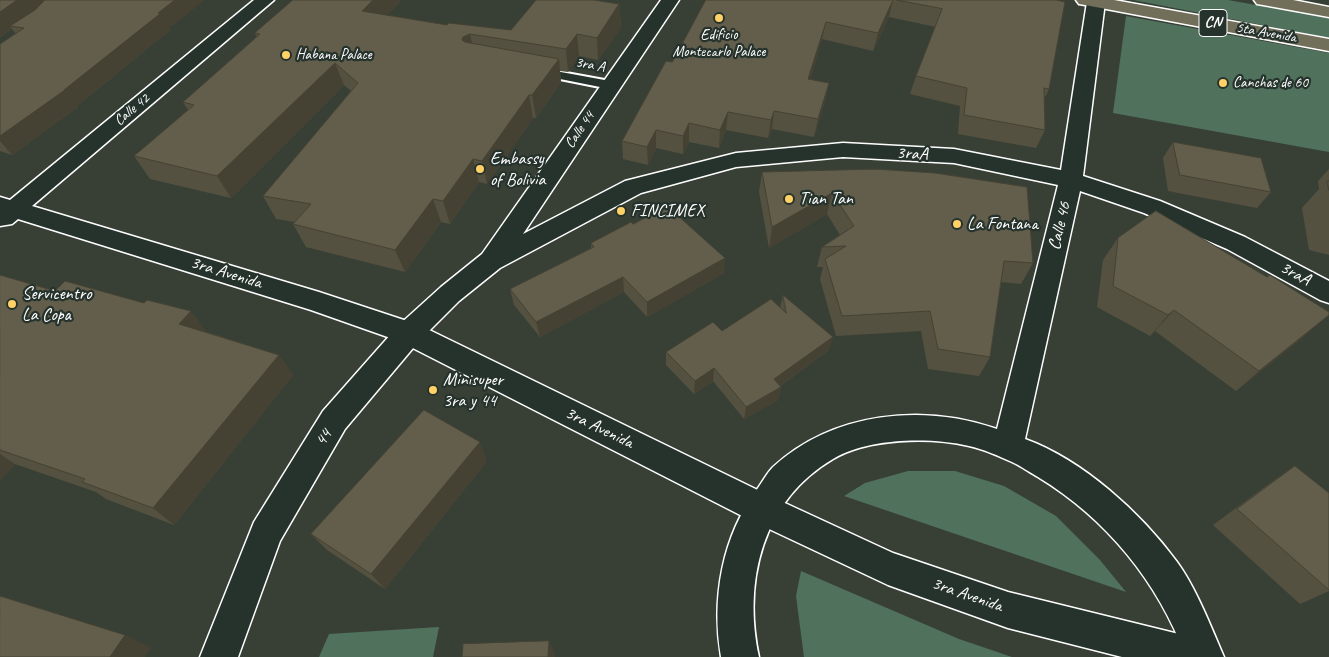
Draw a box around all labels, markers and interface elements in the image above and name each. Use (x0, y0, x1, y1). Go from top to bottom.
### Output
road number: CN (1199, 9, 1227, 36)
marker: Edificio Montecarlo Palace (713, 12, 725, 24)
street label: 5ta Avenida (1235, 19, 1297, 47)
place label: Edificio Montecarlo Palace (673, 26, 765, 61)
place label: Habana Palace (296, 46, 372, 64)
marker: Habana Palace (280, 49, 292, 61)
street label: 3ra A (574, 54, 606, 76)
place label: Canchas de 60 (1233, 74, 1308, 92)
marker: Canchas de 60 (1217, 77, 1229, 89)
street label: Calle 42 (111, 90, 153, 130)
street label: Calle 44 (561, 108, 599, 152)
street label: 3raA (896, 142, 928, 166)
place label: Embassy of Bolivia (490, 148, 545, 190)
marker: Embassy of Bolivia (474, 163, 486, 175)
place label: Tian Tan (799, 188, 853, 210)
marker: Tian Tan (783, 193, 795, 205)
place label: FINCIMEX (631, 200, 705, 222)
street label: Calle 46 (1044, 200, 1076, 252)
marker: FINCIMEX (615, 205, 627, 217)
place label: La Fontana (967, 213, 1038, 235)
marker: La Fontana (951, 218, 963, 230)
street label: 3ra Avenida (188, 252, 264, 294)
street label: 3raA (1276, 257, 1314, 291)
place label: Servicentro La Copa (22, 283, 91, 326)
marker: Servicentro La Copa (6, 298, 18, 310)
place label: Minisuper 3ra y 44 (443, 369, 503, 412)
marker: Minisuper 3ra y 44 (427, 384, 439, 396)
street label: 3ra Avenida (561, 402, 637, 454)
street label: 44 (311, 425, 337, 451)
street label: 3ra Avenida (929, 573, 1005, 617)

